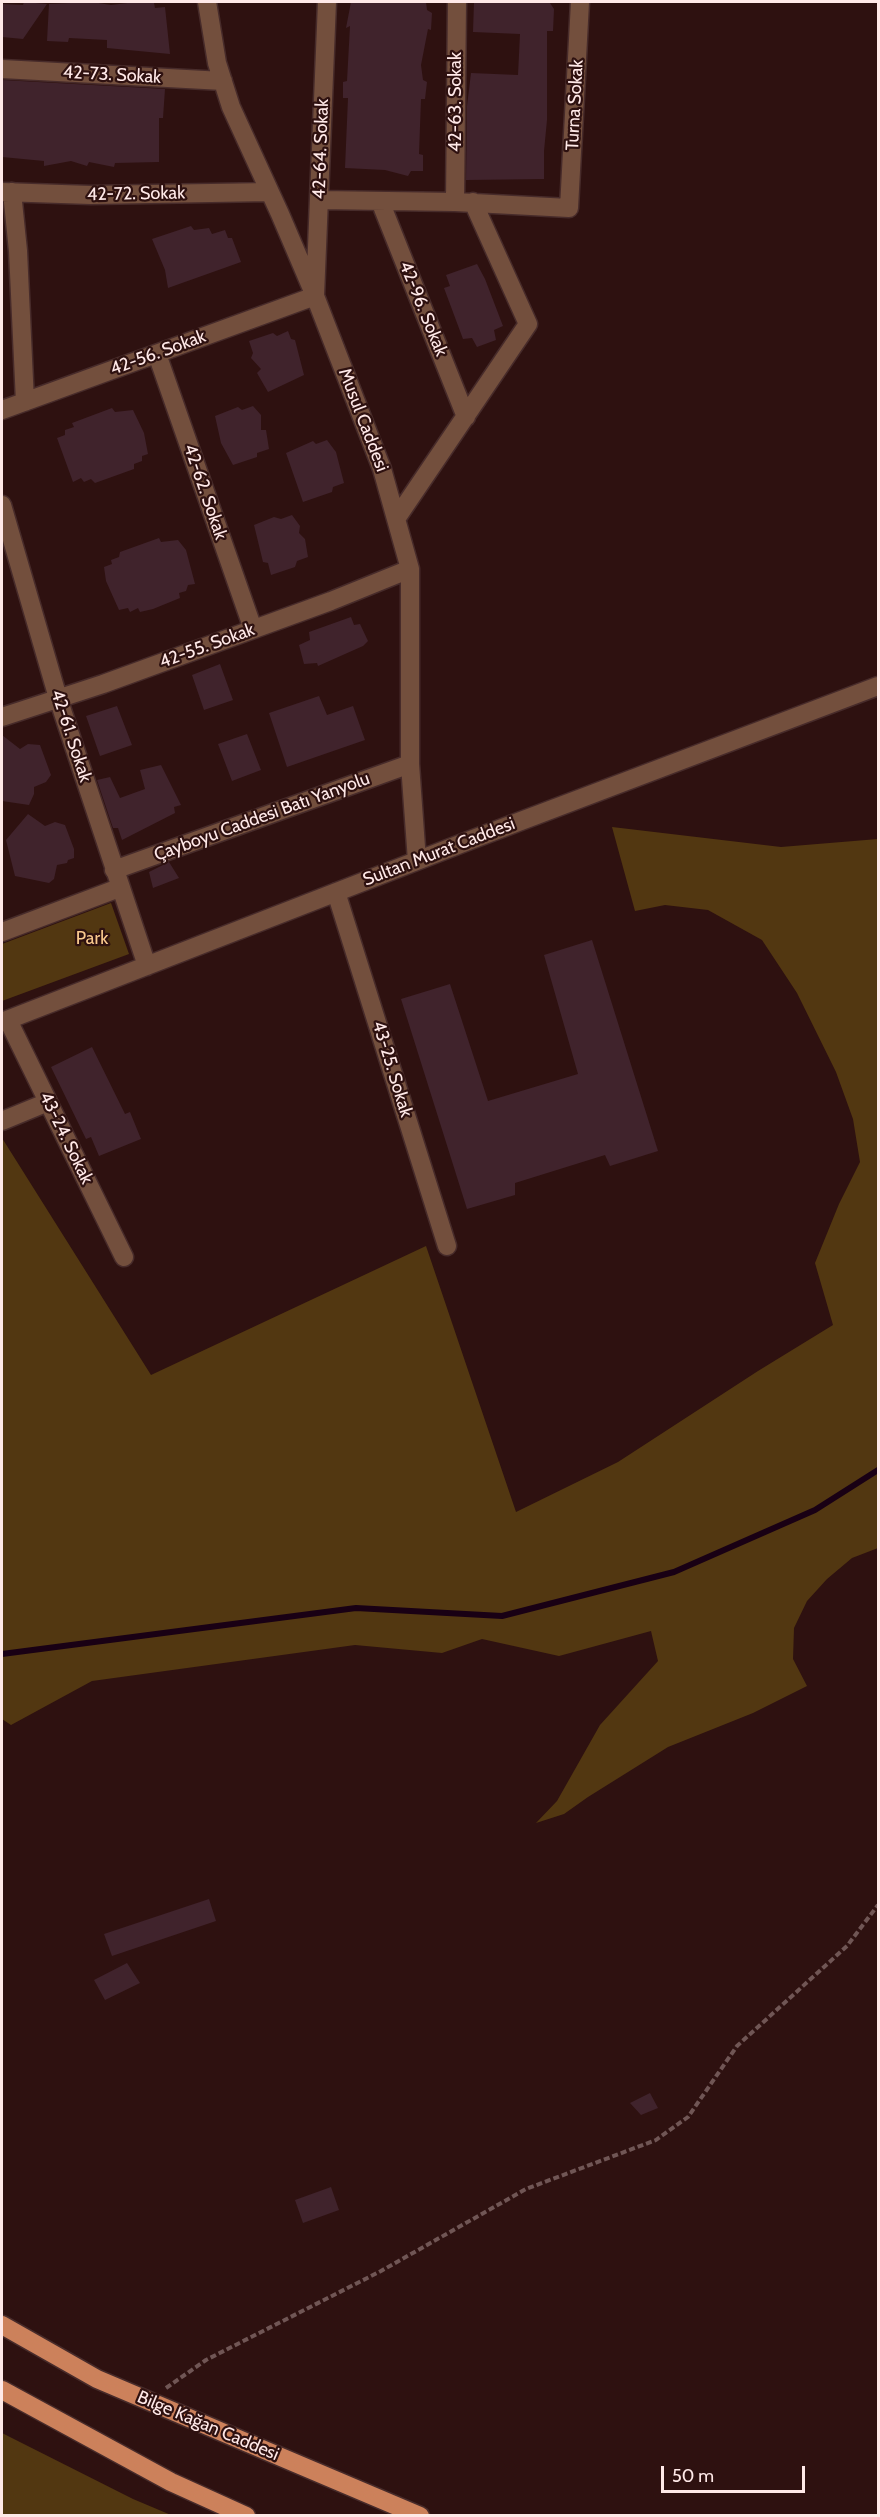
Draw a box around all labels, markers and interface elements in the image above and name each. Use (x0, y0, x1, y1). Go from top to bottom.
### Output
street label: 42-63. Sokak (445, 52, 467, 152)
street label: Turna Sokak (562, 59, 588, 151)
street label: 42-73. Sokak (62, 62, 162, 88)
street label: 42-64. Sokak (308, 98, 334, 200)
street label: 42-72. Sokak (87, 182, 185, 206)
street label: 42-96. Sokak (394, 258, 452, 360)
street label: 42-56. Sokak (107, 326, 209, 380)
street label: Musul Caddesi (333, 365, 393, 475)
street label: 42-62. Sokak (179, 441, 231, 543)
street label: 42-55. Sokak (157, 619, 257, 673)
street label: 42-61. Sokak (46, 687, 96, 785)
street label: Çayboyu Caddesi Batı Yanyolu (151, 768, 373, 866)
street label: Sultan Murat Caddesi (360, 813, 518, 891)
park label: Park (76, 928, 108, 950)
street label: 43-25. Sokak (367, 1018, 417, 1120)
street label: 43-24. Sokak (34, 1088, 98, 1188)
street label: Bilge Kağan Caddesi (134, 2386, 282, 2466)
scale bar (664, 2454, 808, 2492)
text: 50 m (672, 2465, 714, 2487)

